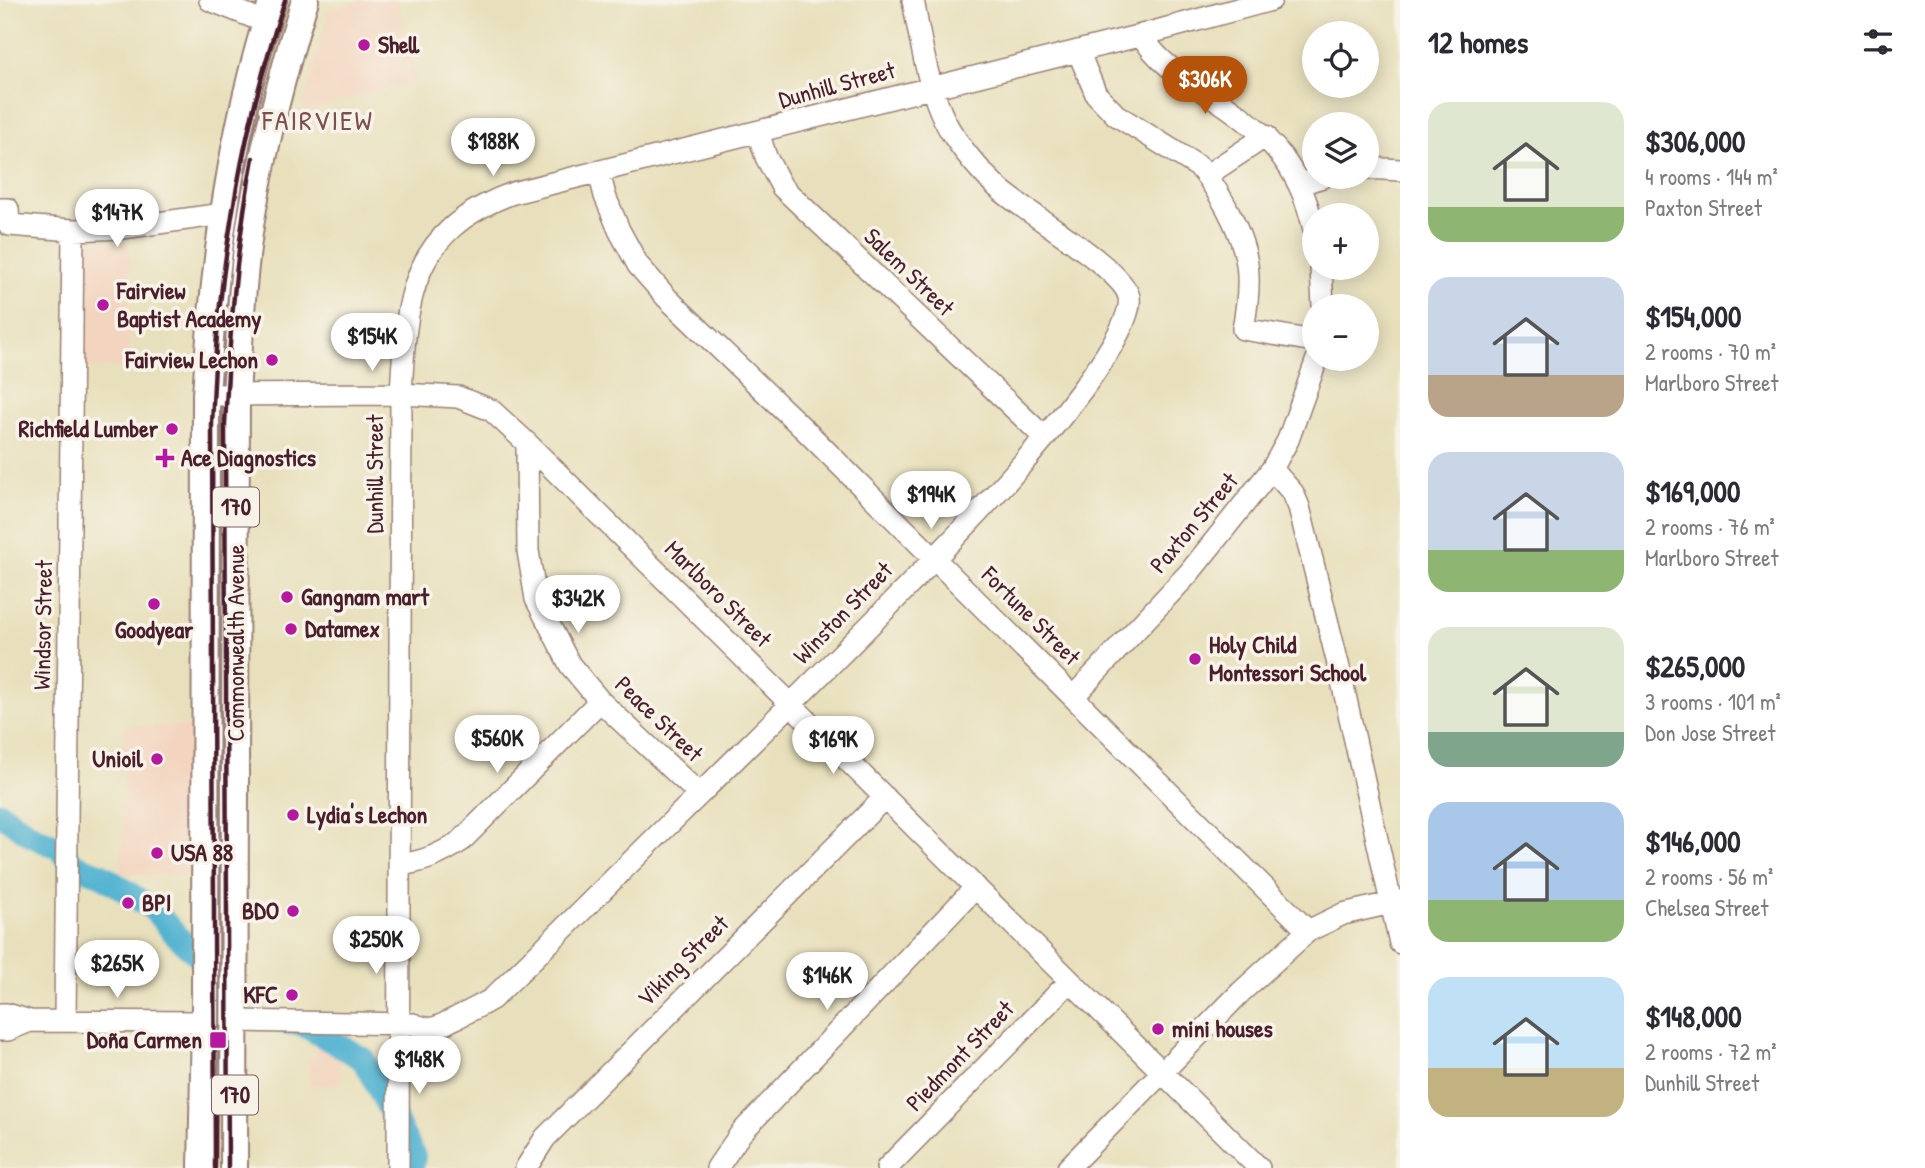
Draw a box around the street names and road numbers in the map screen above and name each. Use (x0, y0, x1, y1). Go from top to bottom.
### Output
street label: Dunhill Street (775, 53, 899, 115)
street label: Salem Street (858, 220, 962, 323)
street label: Dunhill Street (358, 414, 390, 534)
street label: Paxton Street (1142, 465, 1245, 579)
road number: 170 (213, 488, 259, 526)
street label: Marlboro Street (658, 533, 780, 654)
street label: Commonwealth Avenue (219, 544, 251, 742)
street label: Winston Street (785, 554, 900, 670)
street label: Fortune Street (975, 558, 1089, 672)
street label: Windsor Street (25, 559, 59, 690)
street label: Peace Street (609, 668, 711, 769)
street label: Viking Street (630, 907, 736, 1013)
street label: Piedmont Street (898, 992, 1021, 1118)
road number: 170 (212, 1076, 258, 1114)

